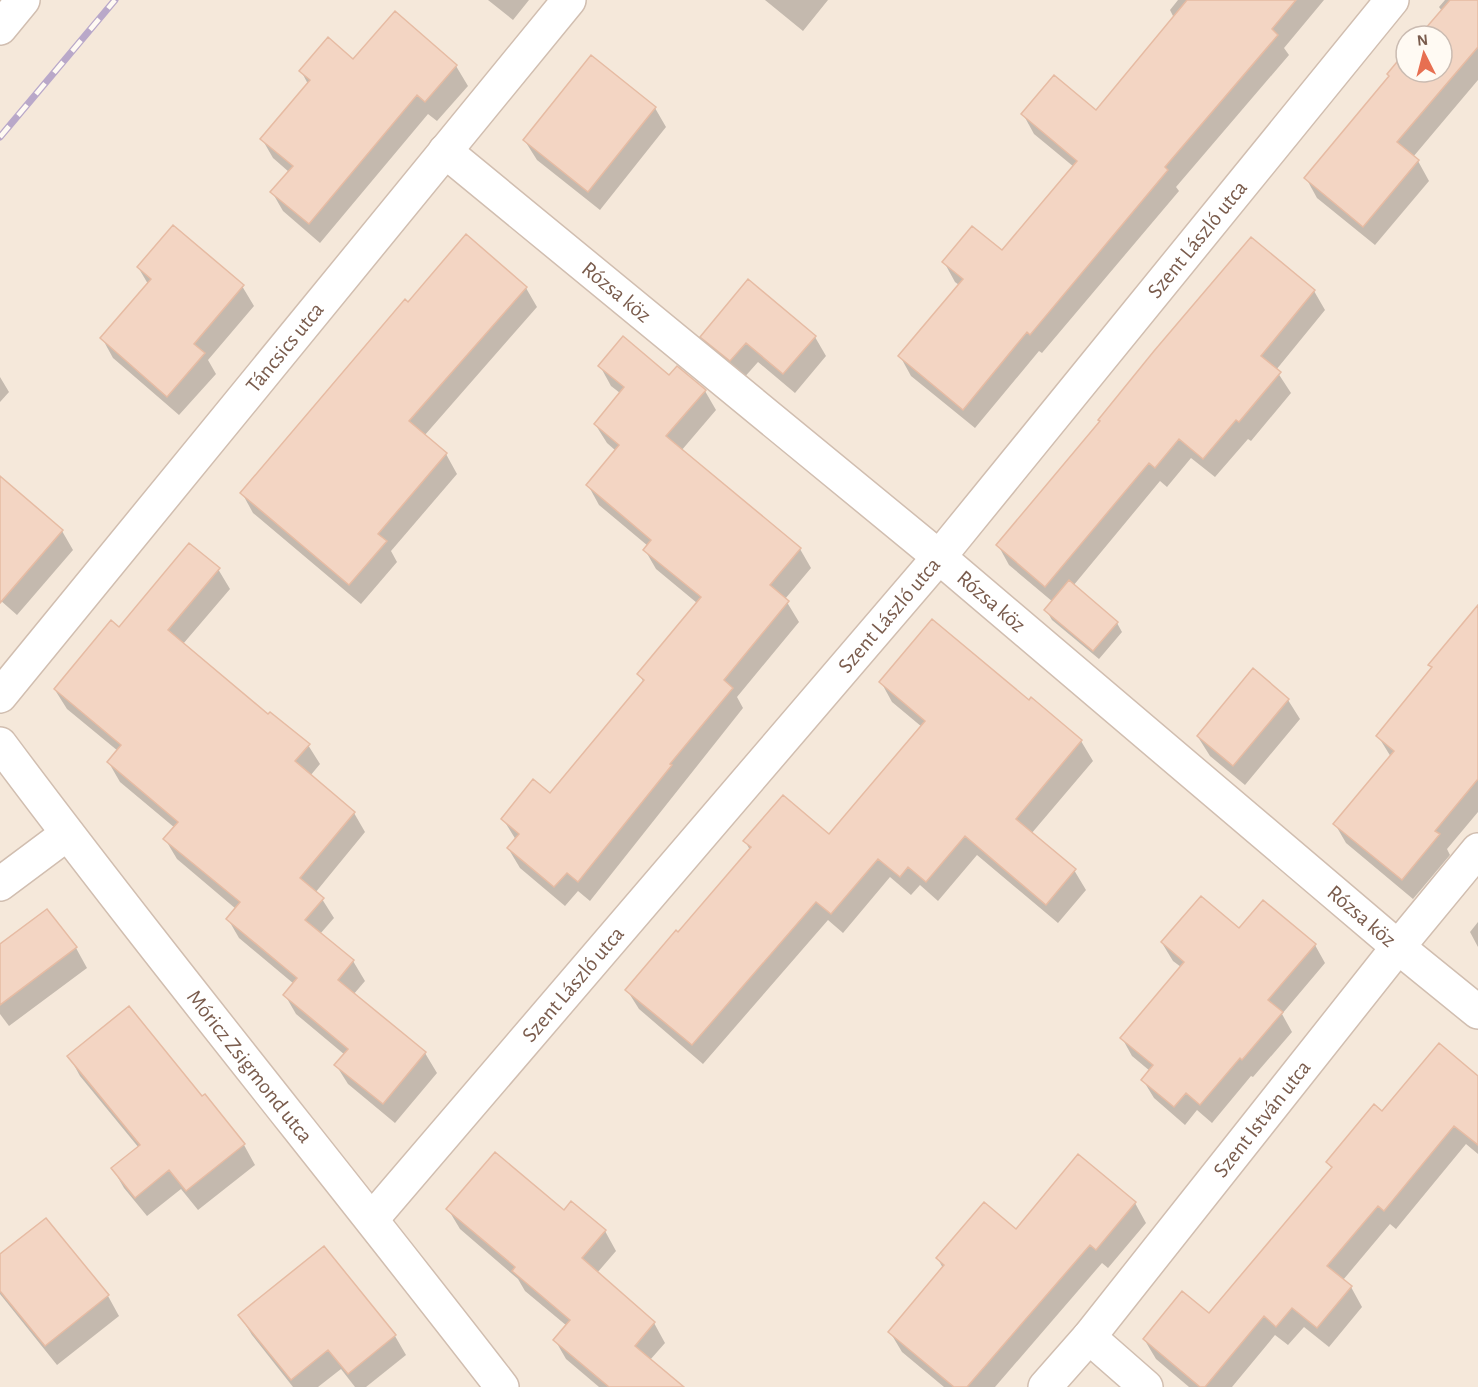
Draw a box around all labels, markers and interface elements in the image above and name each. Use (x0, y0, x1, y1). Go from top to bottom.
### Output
north arrow (1394, 24, 1454, 84)
text: N (1416, 32, 1429, 49)
street label: Szent László utca (1143, 177, 1251, 302)
street label: Rózsa köz (578, 257, 655, 327)
street label: Táncsics utca (242, 298, 328, 397)
street label: Szent László utca (834, 553, 944, 677)
street label: Rózsa köz (953, 566, 1030, 636)
street label: Rózsa köz (1323, 881, 1400, 951)
street label: Szent László utca (518, 922, 628, 1046)
street label: Móricz Zsigmond utca (183, 986, 317, 1147)
street label: Szent István utca (1209, 1056, 1315, 1181)

